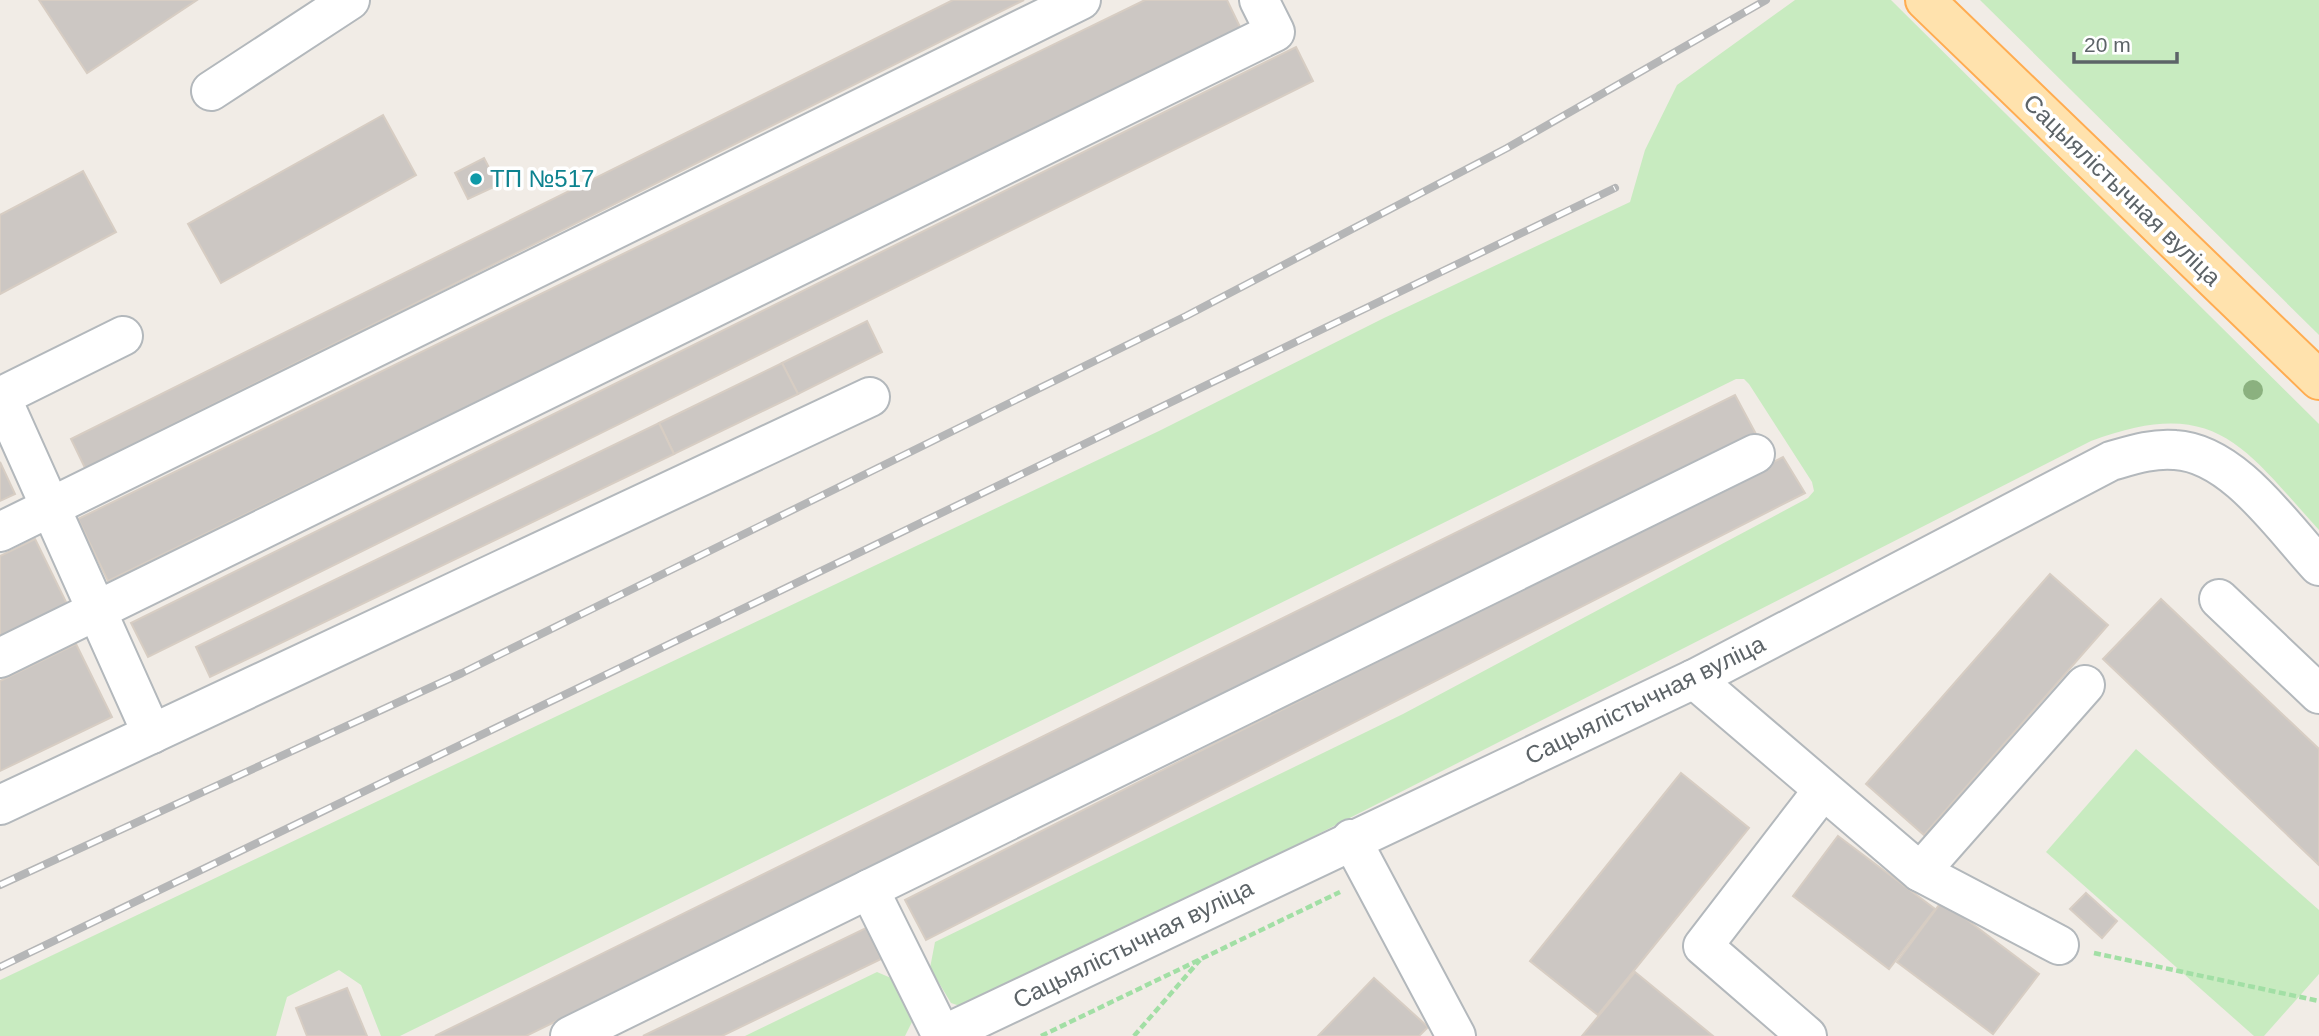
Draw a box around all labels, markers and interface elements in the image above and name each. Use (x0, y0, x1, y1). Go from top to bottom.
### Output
scale bar (2074, 21, 2177, 65)
text: 20 m (2084, 33, 2131, 56)
street label: Сацыялістычная вуліца (2018, 88, 2227, 291)
place label: ТП №517 (490, 165, 594, 192)
marker: ТП №517 (468, 171, 484, 187)
street label: Сацыялістычная вуліца (1520, 629, 1770, 769)
street label: Сацыялістычная вуліца (1008, 873, 1258, 1013)

